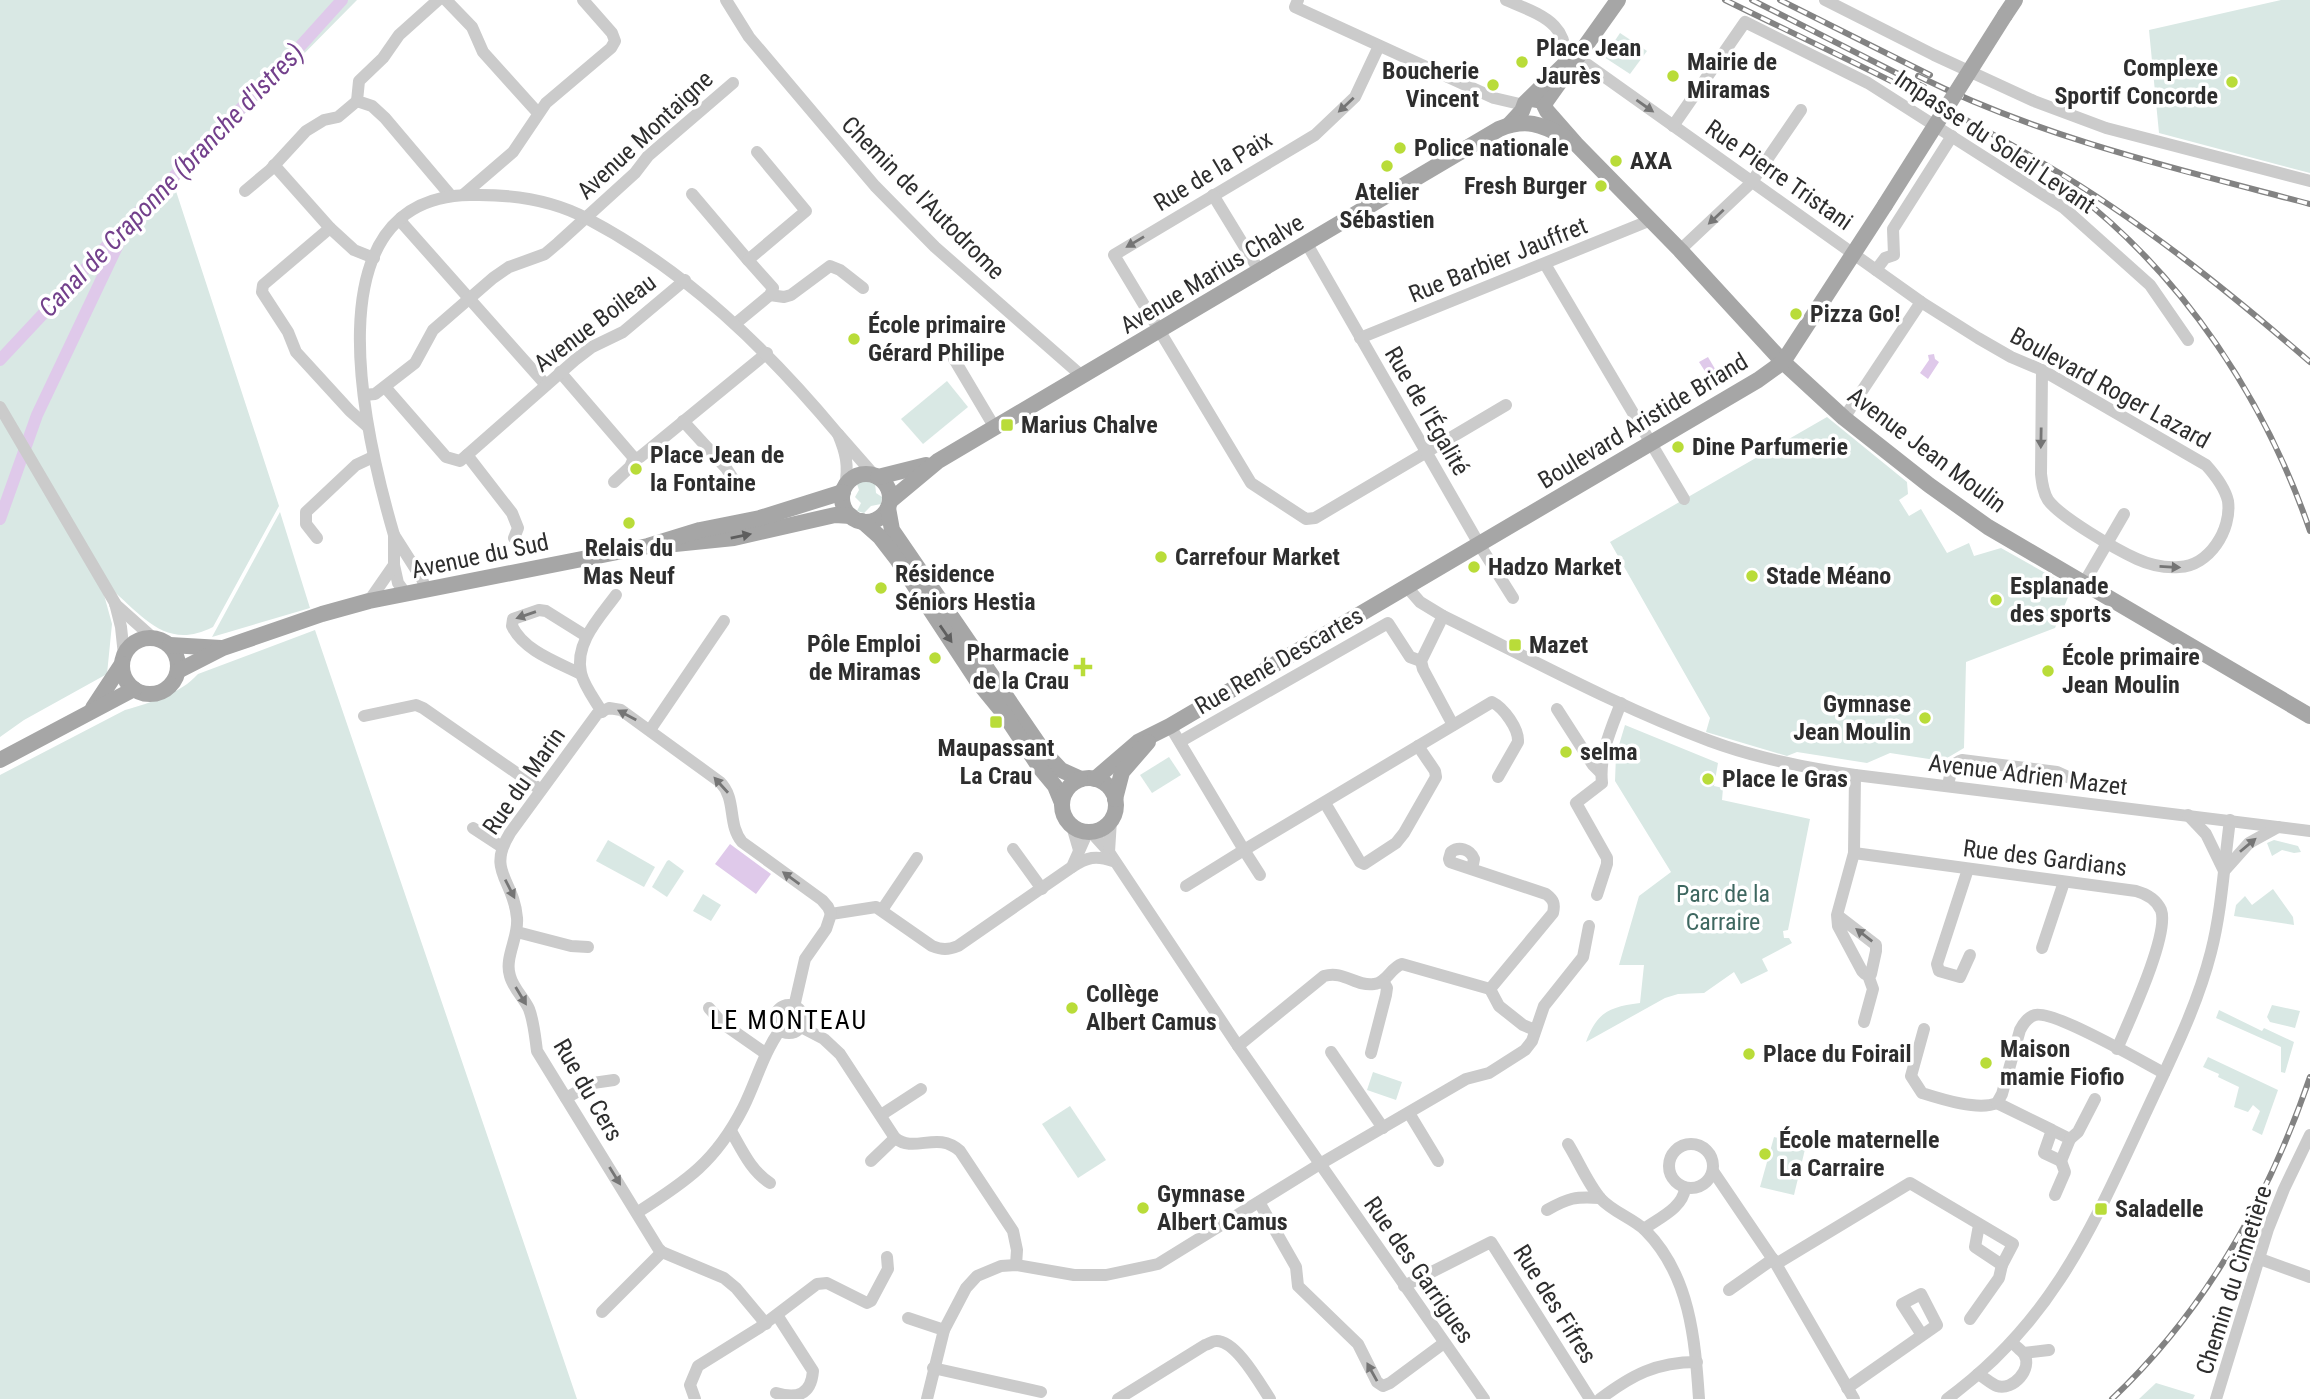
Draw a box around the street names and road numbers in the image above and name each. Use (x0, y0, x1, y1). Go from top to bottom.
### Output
street label: Avenue Montaigne (571, 65, 719, 205)
street label: Impasse du Soleil Levant (1889, 65, 2101, 219)
street label: Chemin de l'Autodrome (836, 111, 1010, 285)
street label: Rue Pierre Tristani (1700, 114, 1858, 236)
street label: Rue de la Paix (1149, 125, 1277, 217)
street label: Avenue Marius Chalve (1115, 208, 1309, 340)
street label: Rue Barbier Jauffret (1405, 211, 1591, 309)
street label: Avenue Boileau (529, 268, 661, 378)
street label: Boulevard Roger Lazard (2005, 321, 2215, 455)
street label: Rue de l'Égalité (1379, 342, 1475, 480)
street label: Boulevard Aristide Briand (1533, 347, 1753, 495)
street label: Avenue Jean Moulin (1843, 381, 2011, 519)
street label: Avenue du Sud (409, 528, 551, 584)
street label: Rue René Descartes (1190, 602, 1368, 720)
street label: Rue du Marin (477, 722, 571, 840)
street label: Avenue Adrien Mazet (1927, 749, 2129, 801)
street label: Rue des Gardians (1961, 834, 2129, 882)
street label: Rue du Cers (548, 1034, 628, 1146)
street label: Chemin du Cimetière (2190, 1182, 2278, 1378)
street label: Rue des Garrigues (1358, 1191, 1480, 1349)
street label: Rue des Fifres (1507, 1239, 1603, 1369)

